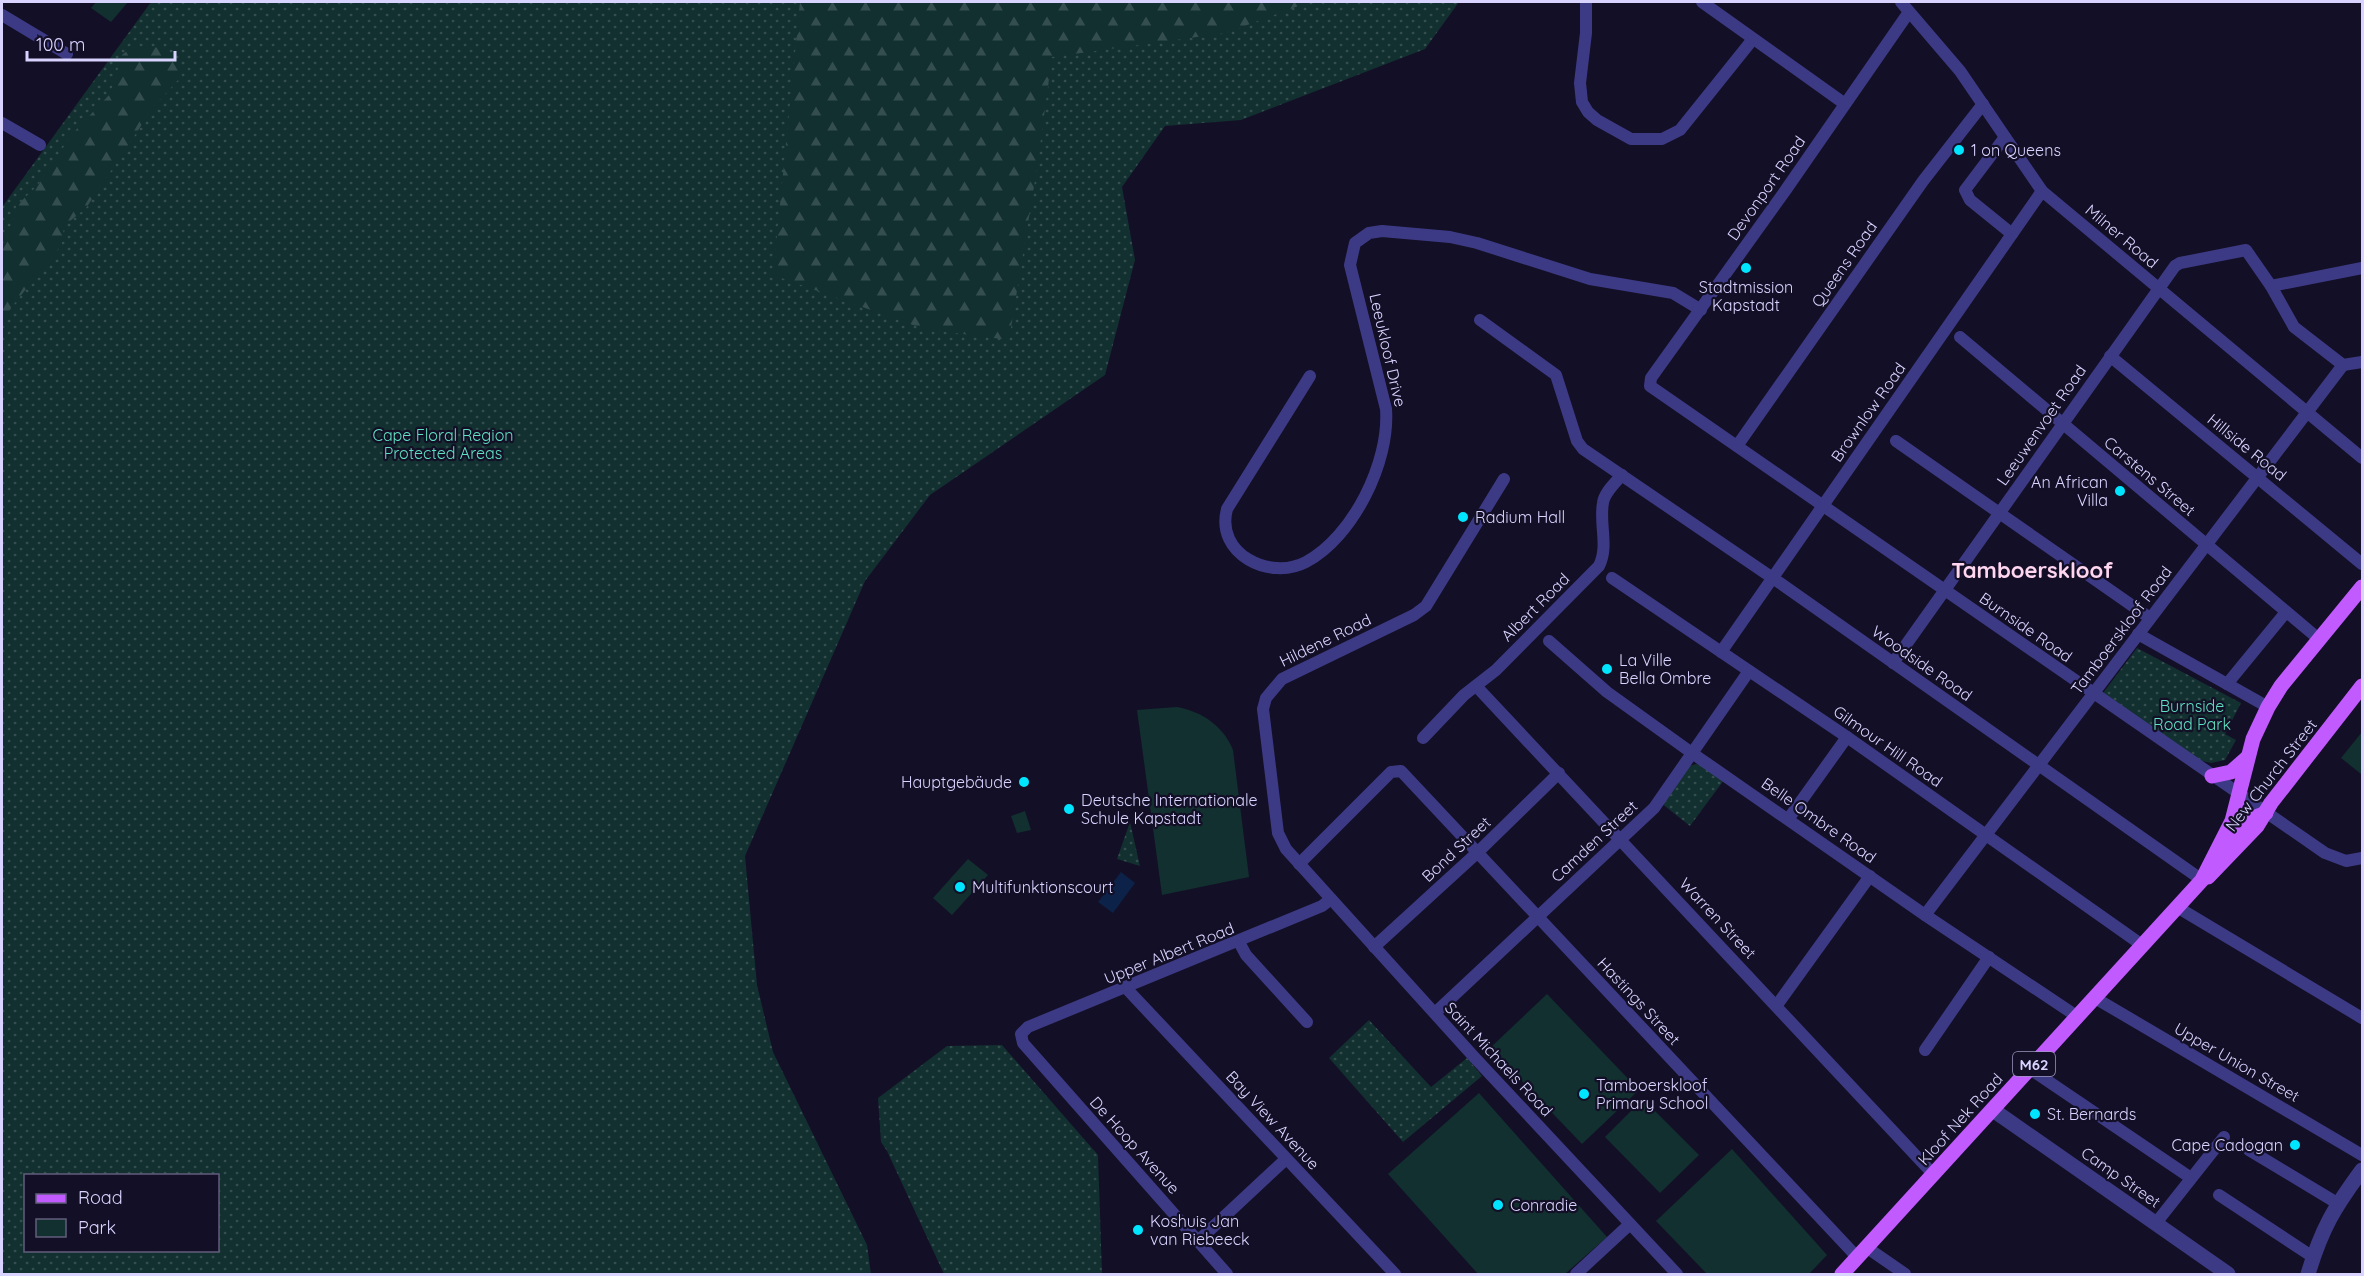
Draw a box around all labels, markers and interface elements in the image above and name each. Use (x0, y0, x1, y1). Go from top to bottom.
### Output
scale bar (27, 24, 176, 62)
text: 100 m (36, 33, 85, 56)
street label: Devonport Road (1723, 132, 1809, 244)
place label: 1 on Queens (1971, 140, 2061, 160)
marker: 1 on Queens (1952, 143, 1966, 157)
street label: Milner Road (2082, 200, 2162, 272)
street label: Queens Road (1807, 217, 1881, 311)
marker: Stadtmission Kapstadt (1739, 261, 1753, 275)
place label: Stadtmission Kapstadt (1699, 277, 1793, 315)
street label: Leeukloof Drive (1365, 291, 1411, 409)
street label: Brownlow Road (1826, 359, 1910, 465)
street label: Leeuwenvoet Road (1992, 361, 2090, 489)
street label: Hillside Road (2203, 409, 2291, 485)
park label: Cape Floral Region Protected Areas (372, 425, 514, 463)
street label: Carstens Street (2100, 432, 2200, 520)
place label: An African Villa (2031, 472, 2108, 510)
marker: An African Villa (2113, 484, 2127, 498)
place label: Radium Hall (1475, 507, 1565, 527)
marker: Radium Hall (1456, 510, 1470, 524)
district label: Tamboerskloof (1951, 556, 2113, 584)
street label: Tamboerskloof Road (2066, 562, 2176, 698)
street label: Albert Road (1497, 569, 1573, 645)
street label: Burnside Road (1976, 588, 2076, 666)
street label: Hildene Road (1276, 609, 1374, 671)
street label: Woodside Road (1868, 621, 1976, 705)
place label: La Ville Bella Ombre (1619, 650, 1711, 688)
marker: La Ville Bella Ombre (1600, 662, 1614, 676)
park label: Burnside Road Park (2153, 696, 2231, 734)
street label: Gilmour Hill Road (1830, 701, 1946, 791)
street label: New Church Street (2221, 715, 2321, 835)
place label: Hauptgebäude (901, 772, 1012, 792)
street label: Belle Ombre Road (1758, 773, 1880, 867)
marker: Hauptgebäude (1017, 775, 1031, 789)
place label: Deutsche Internationale Schule Kapstadt (1081, 790, 1258, 828)
street label: Camden Street (1547, 796, 1641, 886)
marker: Deutsche Internationale Schule Kapstadt (1062, 802, 1076, 816)
street label: Bond Street (1417, 812, 1495, 886)
street label: Warren Street (1675, 873, 1761, 963)
place label: Multifunktionscourt (972, 877, 1113, 897)
marker: Multifunktionscourt (953, 880, 967, 894)
street label: Upper Albert Road (1101, 918, 1237, 988)
street label: Hastings Street (1593, 953, 1685, 1049)
street label: Saint Michaels Road (1441, 998, 1557, 1120)
street label: Upper Union Street (2171, 1018, 2303, 1106)
road number: M62 (2013, 1052, 2055, 1076)
street label: Bay View Avenue (1222, 1066, 1324, 1174)
street label: Kloof Nek Road (1913, 1069, 2007, 1169)
place label: Tamboerskloof Primary School (1596, 1075, 1708, 1113)
marker: Tamboerskloof Primary School (1577, 1087, 1591, 1101)
street label: De Hoop Avenue (1086, 1092, 1184, 1198)
place label: St. Bernards (2047, 1104, 2136, 1124)
marker: St. Bernards (2028, 1107, 2042, 1121)
place label: Cape Cadogan (2171, 1135, 2283, 1155)
marker: Cape Cadogan (2288, 1138, 2302, 1152)
street label: Camp Street (2077, 1142, 2165, 1212)
legend (24, 1174, 219, 1252)
text: Road (78, 1186, 123, 1209)
place label: Conradie (1510, 1195, 1577, 1215)
marker: Conradie (1491, 1198, 1505, 1212)
place label: Koshuis Jan van Riebeeck (1150, 1211, 1250, 1249)
text: Park (78, 1216, 116, 1239)
marker: Koshuis Jan van Riebeeck (1131, 1223, 1145, 1237)

